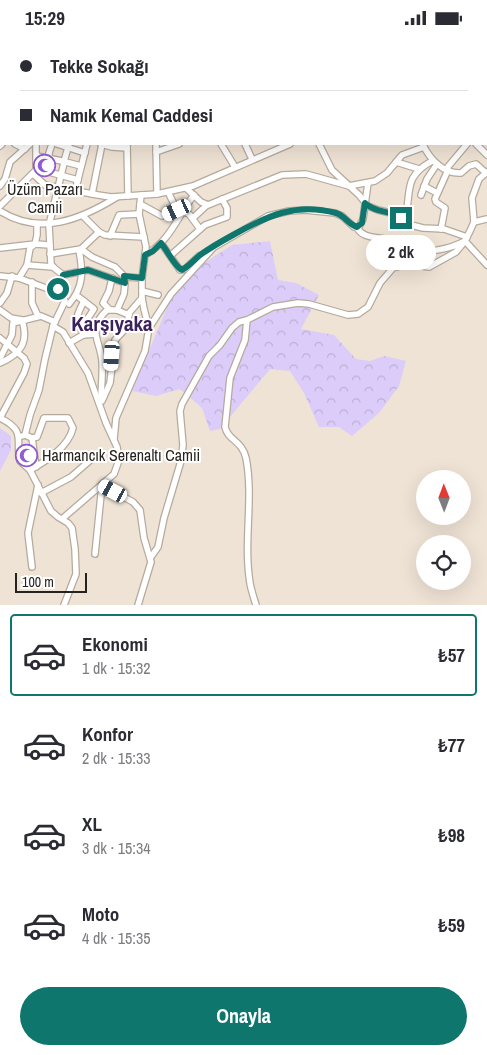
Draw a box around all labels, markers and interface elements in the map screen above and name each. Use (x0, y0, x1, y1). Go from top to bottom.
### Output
text: 15:29 (25, 5, 65, 31)
text: Tekke Sokağı (50, 53, 148, 79)
text: Namık Kemal Caddesi (50, 102, 213, 128)
mosque icon: Üzüm Pazarı Camii (33, 153, 57, 177)
place label: Üzüm Pazarı Camii (7, 178, 83, 218)
car (160, 197, 193, 223)
route end (390, 207, 412, 229)
callout: 2 dk (366, 235, 436, 271)
text: 2 dk (388, 241, 414, 263)
route start (47, 278, 69, 300)
district label: Karşıyaka (71, 309, 153, 338)
car (103, 341, 120, 371)
mosque icon: Harmancık Serenaltı Camii (14, 443, 38, 467)
place label: Harmancık Serenaltı Camii (42, 444, 200, 466)
north arrow (416, 470, 471, 525)
map controls (416, 470, 471, 590)
car (96, 477, 129, 505)
button: locate (416, 535, 471, 590)
scale bar (15, 570, 88, 593)
text: 100 m (22, 573, 54, 591)
text: Ekonomi (82, 631, 148, 657)
icon: car (22, 633, 67, 678)
text: ₺57 (438, 642, 465, 668)
text: 1 dk · 15:32 (82, 657, 151, 679)
text: Konfor (82, 721, 133, 747)
icon: car (22, 723, 67, 768)
text: ₺77 (438, 732, 465, 758)
text: 2 dk · 15:33 (82, 747, 151, 769)
text: XL (82, 811, 102, 837)
icon: car (22, 813, 67, 858)
text: ₺98 (438, 822, 465, 848)
text: 3 dk · 15:34 (82, 837, 151, 859)
text: Moto (82, 901, 119, 927)
icon: car (22, 903, 67, 948)
text: ₺59 (438, 912, 465, 938)
text: 4 dk · 15:35 (82, 927, 151, 949)
button: Onayla (20, 987, 467, 1045)

